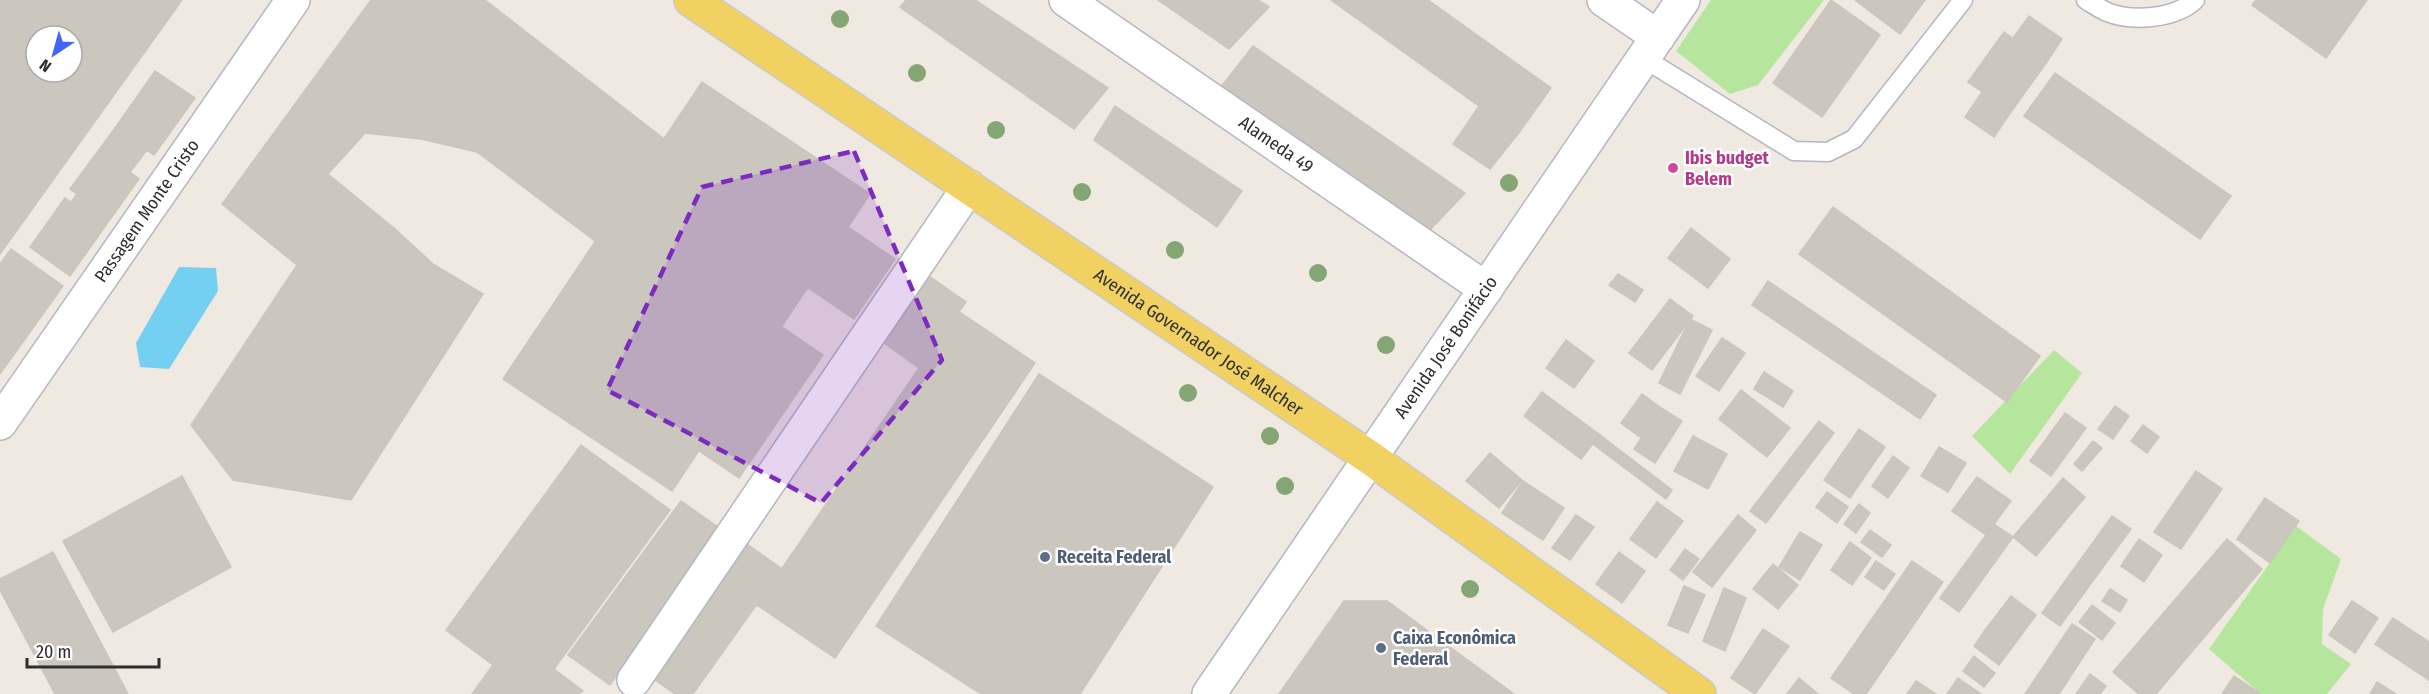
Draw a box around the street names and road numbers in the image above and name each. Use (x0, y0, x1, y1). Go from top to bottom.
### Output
street label: Alameda 49 (1235, 111, 1318, 178)
street label: Passagem Monte Cristo (90, 135, 204, 287)
street label: Avenida Governador José Malcher (1090, 264, 1308, 421)
street label: Avenida José Bonifácio (1390, 272, 1502, 422)

